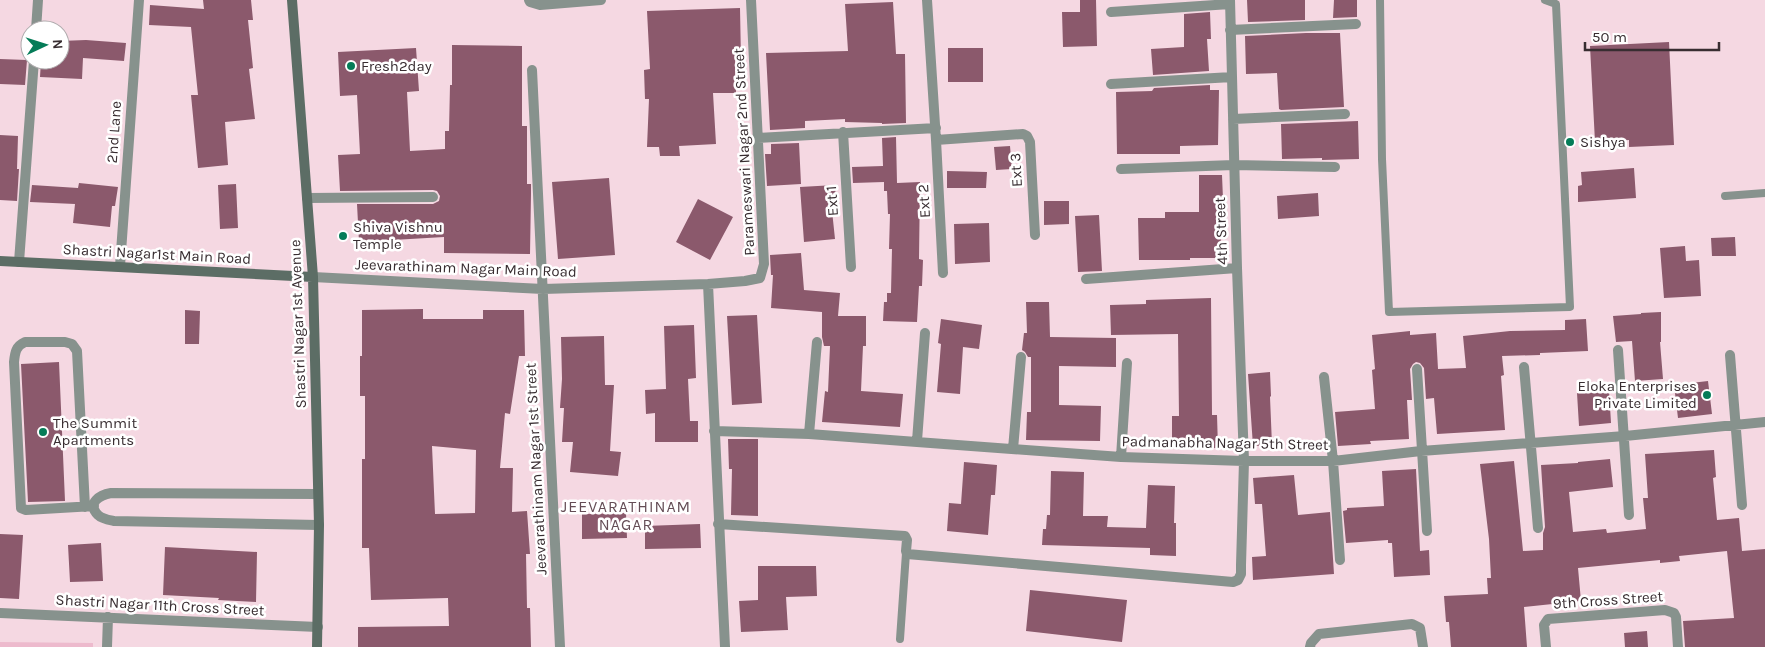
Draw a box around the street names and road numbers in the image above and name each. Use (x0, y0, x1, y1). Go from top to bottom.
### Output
street label: Parameswari Nagar 2nd Street (730, 47, 758, 256)
street label: 2nd Lane (103, 100, 125, 164)
street label: Ext 3 (1006, 152, 1026, 188)
street label: Ext 2 (914, 184, 934, 218)
street label: Ext 1 (822, 185, 842, 217)
street label: 4th Street (1211, 196, 1231, 265)
street label: Shastri Nagar 1st Avenue (286, 239, 310, 409)
street label: Shastri Nagar1st Main Road (62, 240, 252, 268)
street label: Jeevarathinam Nagar Main Road (355, 255, 577, 281)
street label: Jeevarathinam Nagar 1st Street (521, 362, 551, 576)
street label: Padmanabha Nagar 5th Street (1121, 432, 1329, 454)
street label: 9th Cross Street (1552, 587, 1664, 613)
street label: Shastri Nagar 11th Cross Street (55, 591, 265, 619)

